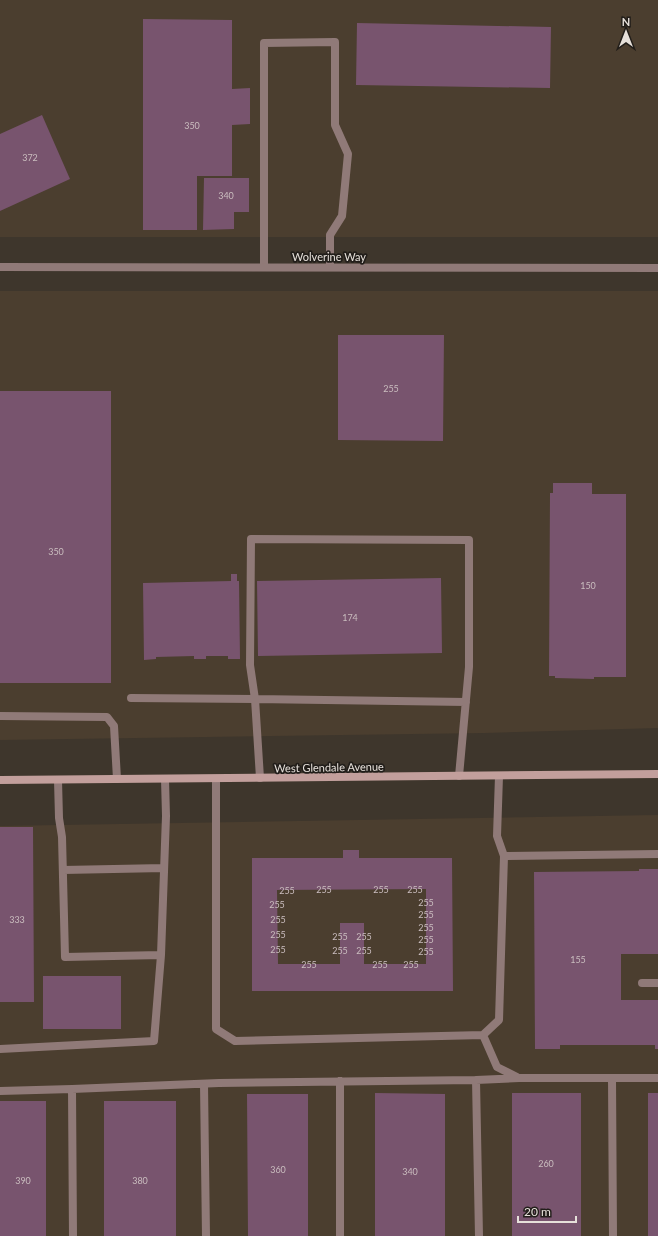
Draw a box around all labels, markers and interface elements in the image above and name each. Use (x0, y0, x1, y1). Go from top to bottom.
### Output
north arrow (606, 12, 646, 52)
text: N (622, 15, 630, 28)
house number: 350 (184, 120, 200, 131)
house number: 372 (22, 152, 38, 163)
house number: 340 (218, 190, 234, 201)
street label: Wolverine Way (292, 250, 366, 263)
house number: 255 (383, 383, 399, 394)
house number: 350 (48, 546, 64, 557)
house number: 150 (580, 580, 596, 591)
house number: 174 (342, 612, 358, 623)
street label: West Glendale Avenue (274, 760, 384, 774)
house number: 255 (316, 884, 332, 895)
house number: 255 (373, 884, 389, 895)
house number: 255 (407, 884, 423, 895)
house number: 255 (279, 885, 295, 896)
house number: 255 (418, 897, 434, 908)
house number: 255 (269, 899, 285, 910)
house number: 255 (418, 909, 434, 920)
house number: 333 (9, 914, 25, 925)
house number: 255 (270, 914, 286, 925)
house number: 255 (418, 922, 434, 933)
house number: 255 (270, 929, 286, 940)
house number: 255 (332, 931, 348, 942)
house number: 255 (356, 931, 372, 942)
house number: 255 (418, 934, 434, 945)
house number: 255 (270, 944, 286, 955)
house number: 255 (332, 945, 348, 956)
house number: 255 (356, 945, 372, 956)
house number: 255 (418, 946, 434, 957)
house number: 155 (570, 954, 586, 965)
house number: 255 (301, 959, 317, 970)
house number: 255 (372, 959, 388, 970)
house number: 255 (403, 959, 419, 970)
house number: 260 (538, 1158, 554, 1169)
house number: 360 (270, 1164, 286, 1175)
house number: 340 (402, 1166, 418, 1177)
house number: 390 (15, 1175, 31, 1186)
house number: 380 (132, 1175, 148, 1186)
scale bar (518, 1198, 576, 1224)
text: 20 m (524, 1204, 551, 1219)

